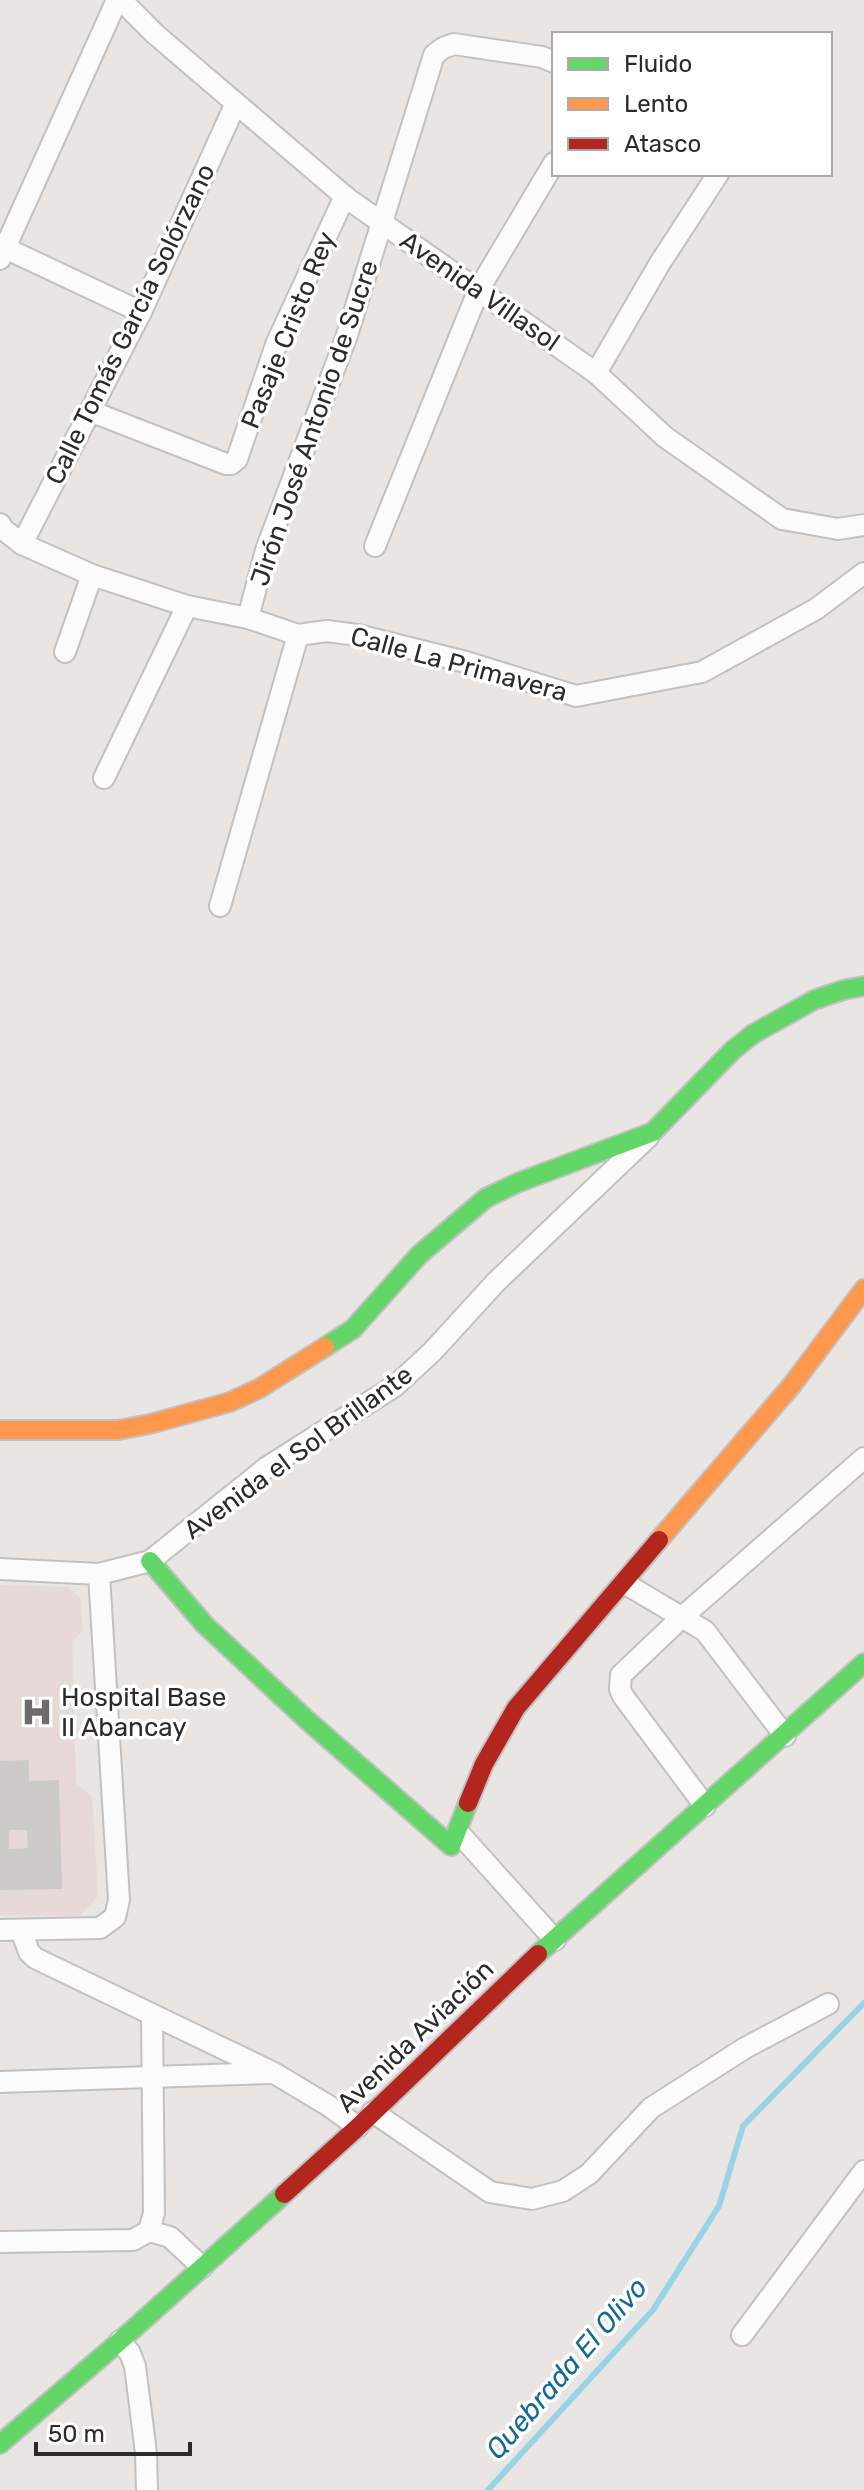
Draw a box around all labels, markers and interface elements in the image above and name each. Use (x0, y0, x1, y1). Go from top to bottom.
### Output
legend (552, 32, 832, 176)
text: Fluido (624, 50, 692, 78)
text: Lento (624, 90, 688, 118)
text: Atasco (624, 130, 701, 158)
street label: Calle Tomás García Solórzano (39, 159, 222, 490)
street label: Avenida Villasol (394, 225, 565, 358)
street label: Pasaje Cristo Rey (235, 227, 342, 433)
street label: Jirón José Antonio de Sucre (244, 256, 385, 590)
street label: Calle La Primavera (347, 621, 571, 708)
street label: Avenida el Sol Brillante (178, 1359, 419, 1546)
place label: Hospital Base II Abancay (61, 1682, 226, 1743)
hospital icon: Hospital Base II Abancay (20, 1695, 54, 1729)
street label: Avenida Aviación (331, 1954, 500, 2119)
water label: Quebrada El Olivo (479, 2271, 654, 2466)
scale bar (36, 2406, 190, 2456)
text: 50 m (48, 2420, 105, 2448)

